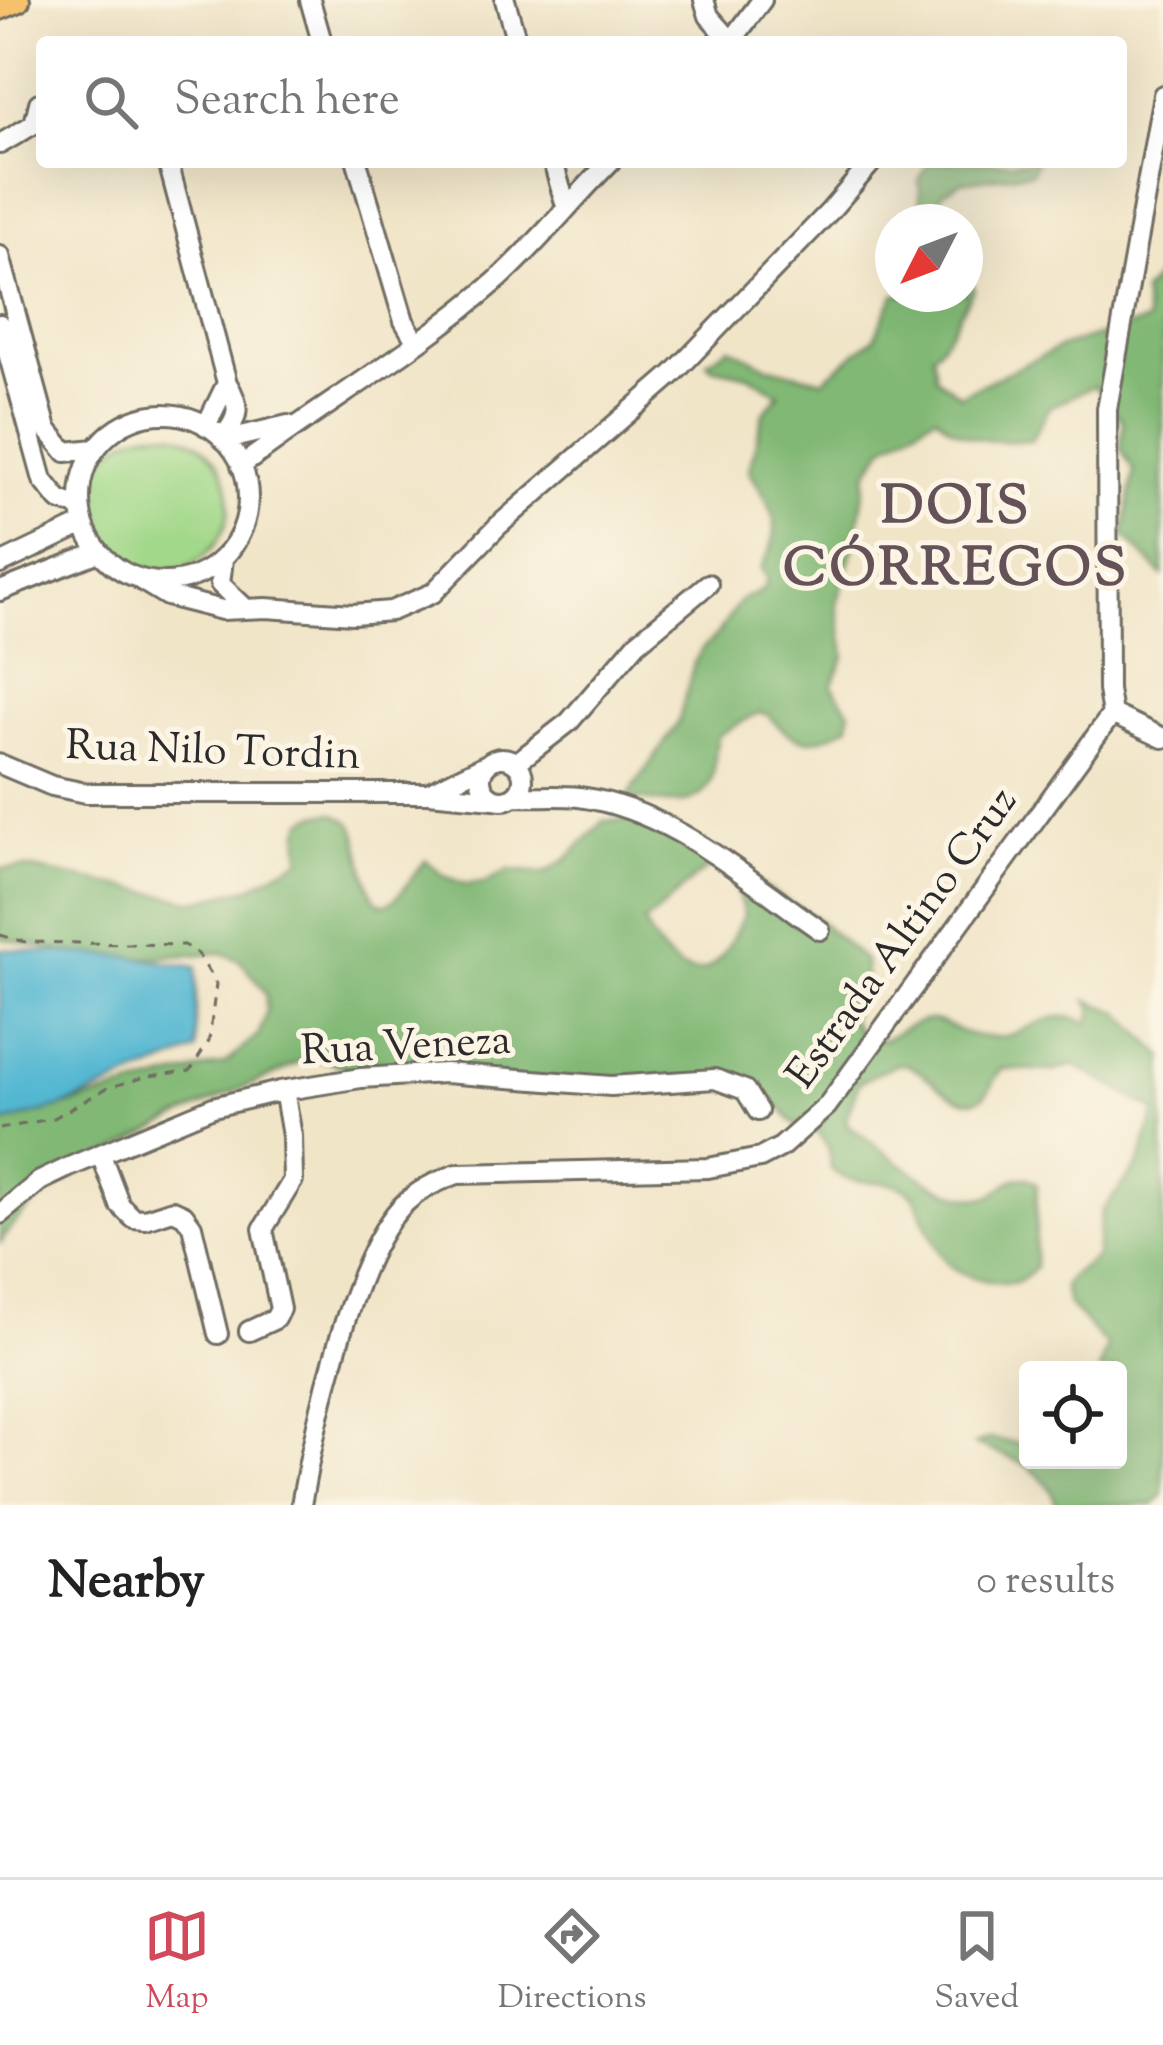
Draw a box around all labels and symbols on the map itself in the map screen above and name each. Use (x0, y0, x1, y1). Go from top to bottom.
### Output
north arrow (875, 204, 983, 312)
district label: DOIS CÓRREGOS (783, 470, 1129, 610)
street label: Rua Nilo Tordin (65, 718, 361, 788)
street label: Estrada Altino Cruz (774, 776, 1034, 1102)
street label: Rua Veneza (300, 1013, 512, 1083)

